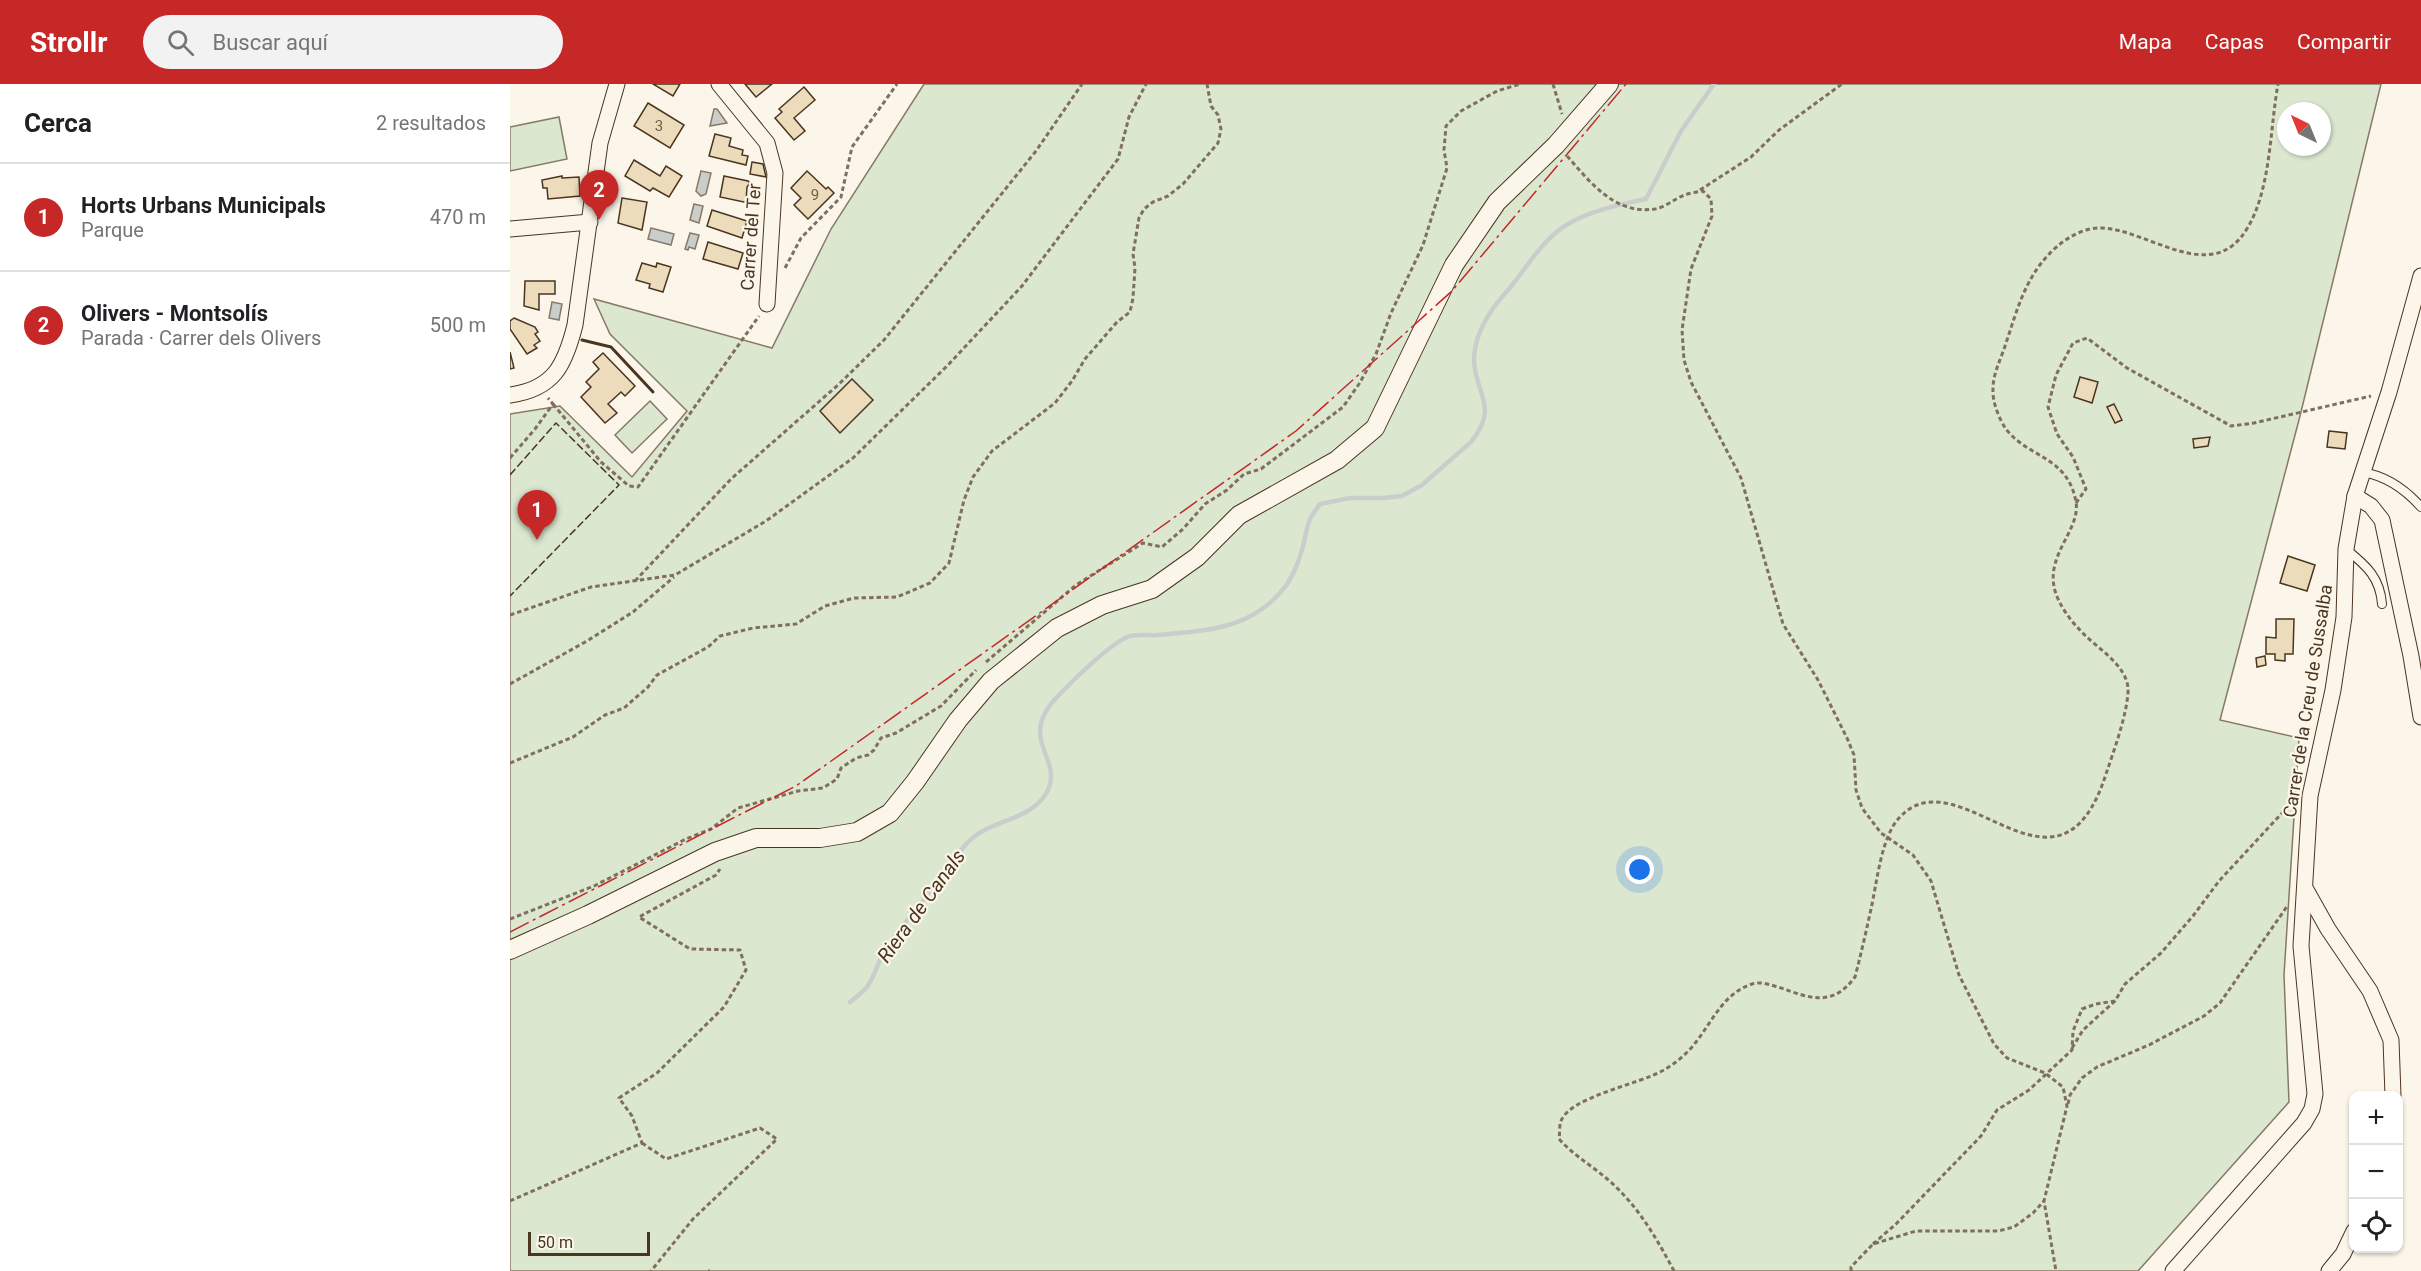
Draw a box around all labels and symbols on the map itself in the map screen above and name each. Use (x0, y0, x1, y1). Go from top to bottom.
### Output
north arrow (2277, 102, 2331, 156)
house number: 3 (655, 117, 663, 135)
pin: 2 (580, 170, 619, 220)
street label: Carrer del Ter (736, 183, 765, 291)
house number: 9 (811, 186, 819, 204)
pin: 1 (518, 490, 556, 540)
street label: Carrer de la Creu de Sussalba (2279, 583, 2336, 819)
water label: Riera de Canals (872, 845, 970, 967)
your location (1625, 855, 1654, 884)
scale bar (528, 1229, 650, 1256)

